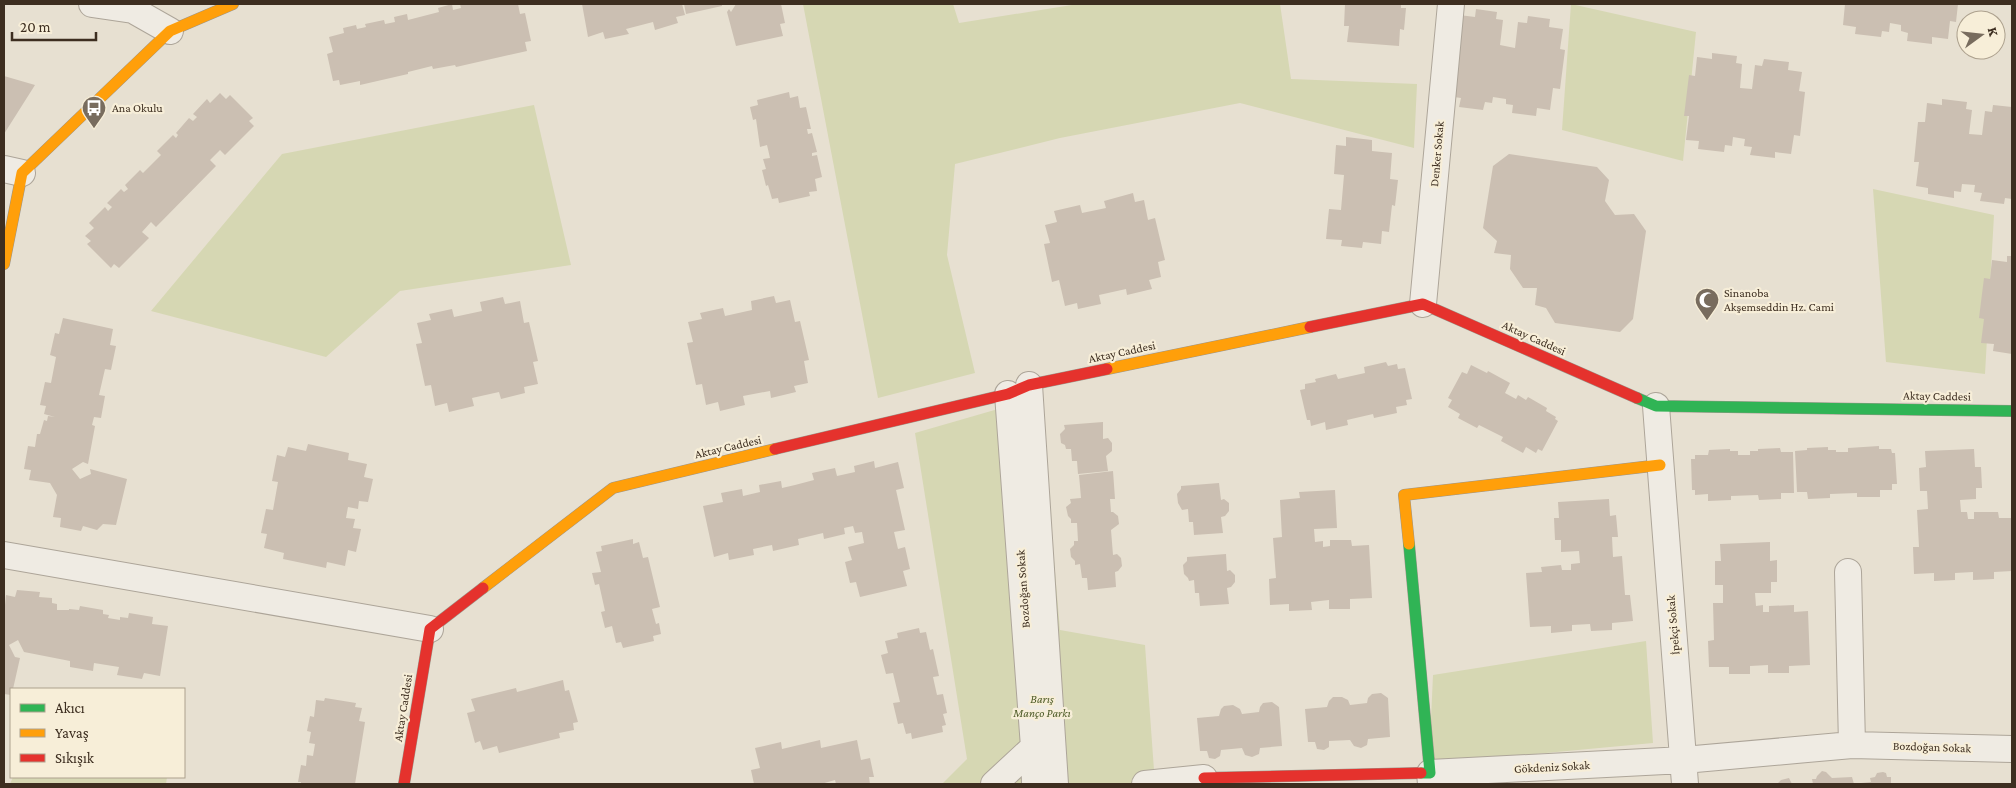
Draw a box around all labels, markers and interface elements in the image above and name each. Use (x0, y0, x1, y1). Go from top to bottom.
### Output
scale bar (12, 10, 96, 42)
north arrow (1956, 10, 2006, 60)
text: 20 m (20, 19, 51, 35)
text: K (1985, 25, 2003, 39)
bus stop icon: Ana Okulu (81, 95, 107, 129)
place label: Ana Okulu (112, 101, 163, 115)
street label: Denker Sokak (1427, 120, 1447, 187)
place label: Sinanoba Akşemseddin Hz. Cami (1724, 286, 1834, 314)
mosque icon: Sinanoba Akşemseddin Hz. Cami (1694, 287, 1720, 321)
street label: Aktay Caddesi (1500, 318, 1568, 358)
street label: Aktay Caddesi (1087, 338, 1157, 366)
street label: Aktay Caddesi (1903, 388, 1971, 404)
street label: Aktay Caddesi (693, 433, 763, 461)
street label: Bozdoğan Sokak (1013, 549, 1033, 629)
street label: İpekçi Sokak (1663, 594, 1683, 655)
street label: Aktay Caddesi (391, 673, 415, 743)
legend (10, 688, 185, 778)
park label: Barış Manço Parkı (1012, 692, 1071, 720)
text: Akıcı (55, 700, 85, 716)
text: Yavaş (55, 725, 89, 742)
street label: Bozdoğan Sokak (1893, 739, 1972, 755)
text: Sıkışık (55, 750, 95, 767)
street label: Gökdeniz Sokak (1514, 758, 1591, 776)

